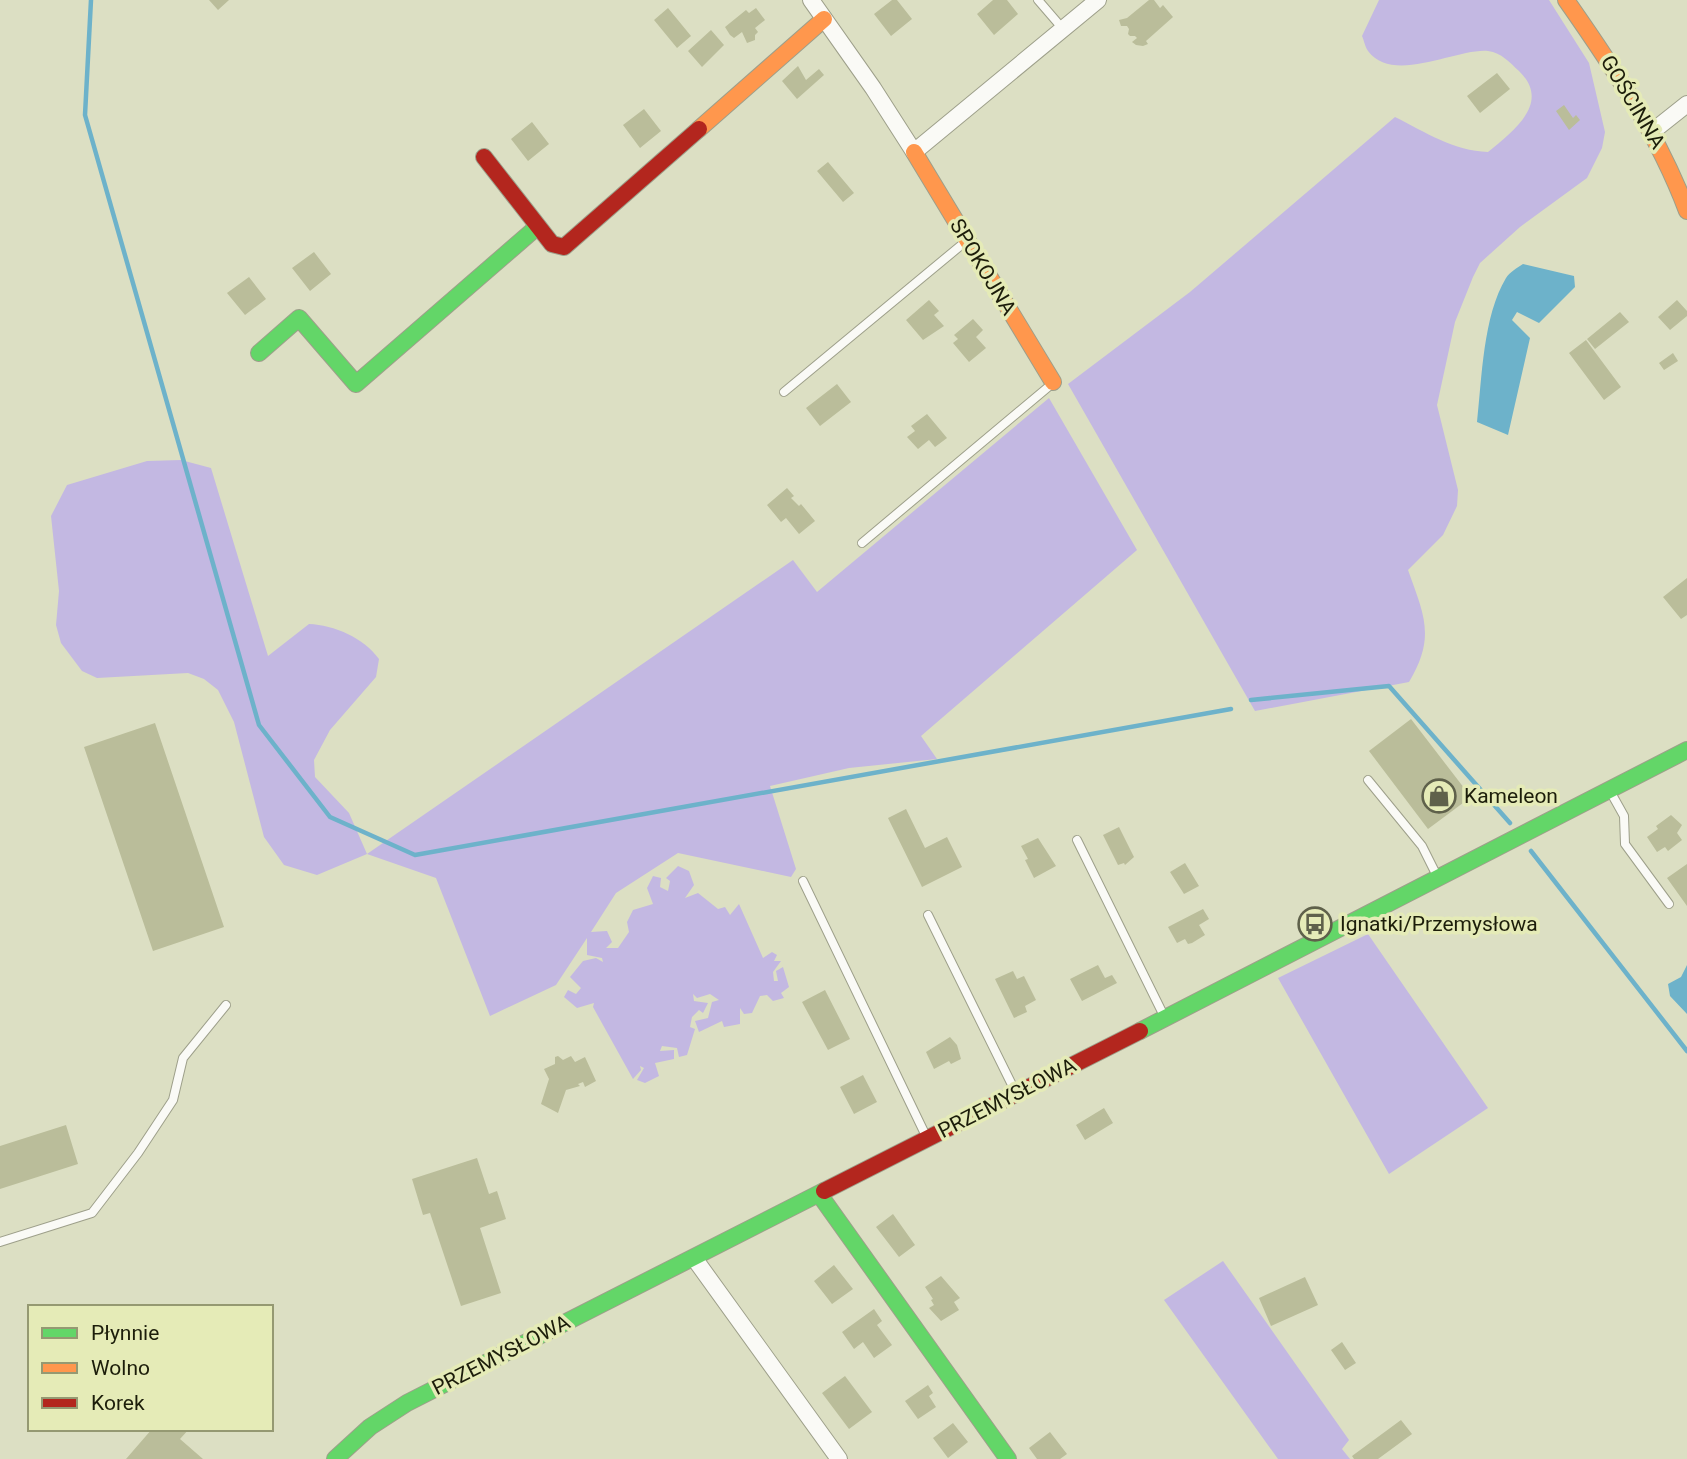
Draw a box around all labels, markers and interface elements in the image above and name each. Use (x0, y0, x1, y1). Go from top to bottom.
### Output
street label: GOŚCINNA (1596, 51, 1670, 153)
street label: SPOKOJNA (945, 215, 1021, 320)
shop icon: Kameleon (1420, 777, 1458, 815)
place label: Kameleon (1464, 784, 1558, 808)
bus stop icon: Ignatki/Przemysłowa (1296, 905, 1334, 943)
place label: Ignatki/Przemysłowa (1340, 912, 1538, 936)
street label: PRZEMYSŁOWA (934, 1053, 1080, 1143)
legend (28, 1305, 273, 1431)
street label: PRZEMYSŁOWA (428, 1310, 574, 1400)
text: Płynnie (91, 1321, 159, 1345)
text: Wolno (91, 1356, 150, 1380)
text: Korek (91, 1391, 145, 1415)

